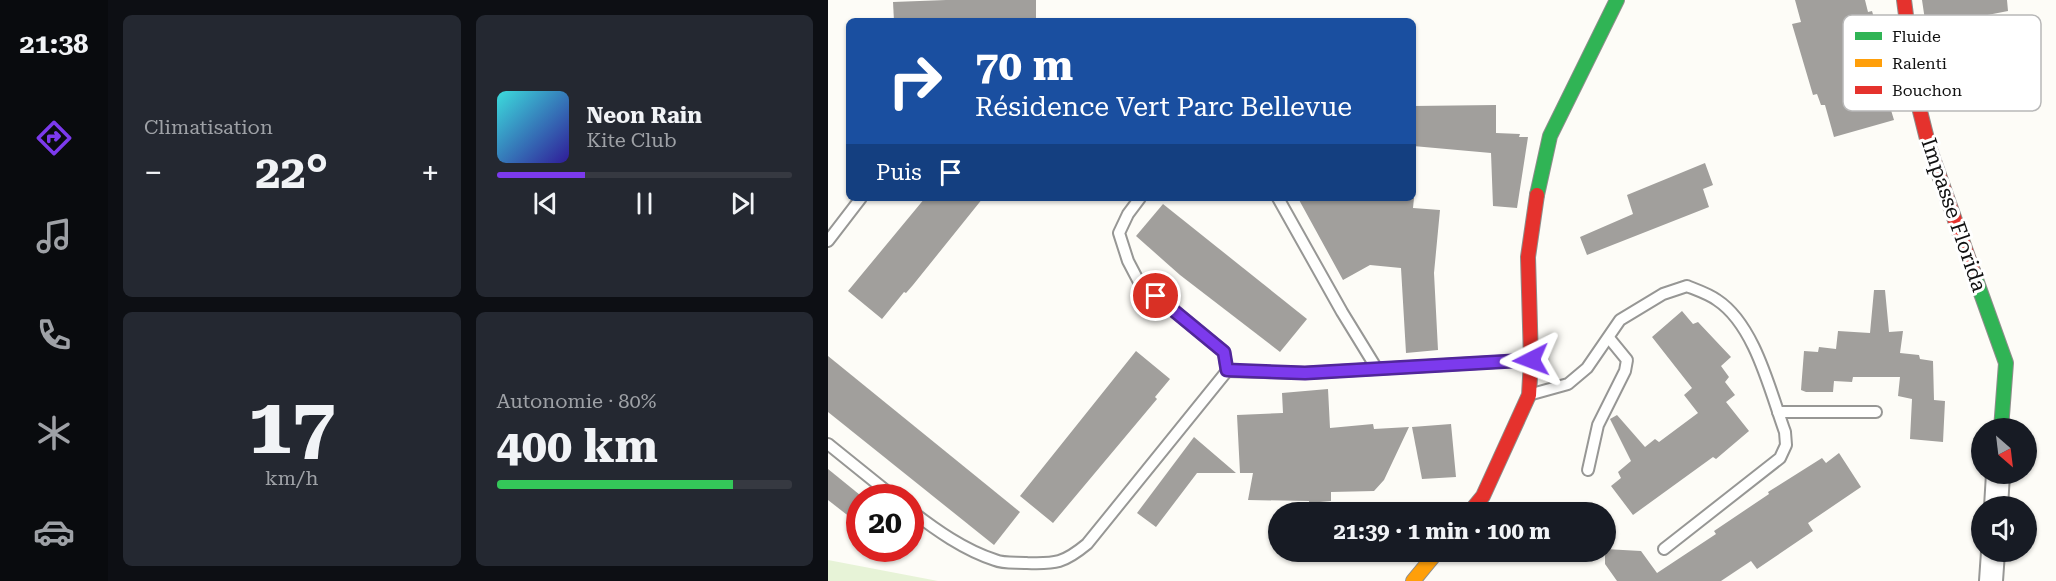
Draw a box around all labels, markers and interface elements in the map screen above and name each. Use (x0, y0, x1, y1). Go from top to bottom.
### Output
legend (1843, 15, 2041, 111)
text: Fluide (1892, 27, 1941, 46)
text: 21:38 (20, 28, 88, 60)
text: 70 m (975, 41, 1073, 90)
icon: right (876, 42, 954, 120)
text: Ralenti (1892, 54, 1947, 73)
text: Bouchon (1892, 81, 1962, 100)
text: Résidence Vert Parc Bellevue (975, 91, 1352, 123)
text: Neon Rain (587, 103, 702, 128)
text: Climatisation (144, 115, 273, 139)
icon: directions (33, 117, 75, 159)
text: Kite Club (587, 128, 677, 152)
street label: Impasse Florida (1916, 135, 1992, 295)
text: 22° (255, 146, 328, 199)
text: − (144, 153, 162, 192)
text: + (421, 153, 440, 192)
icon: arrive (934, 156, 967, 189)
text: Puis (876, 160, 922, 185)
icon: previous (529, 187, 562, 220)
icon: pause (628, 187, 661, 220)
icon: next (726, 187, 759, 220)
icon: music (33, 215, 75, 257)
pin (1130, 270, 1181, 321)
icon: arrive (1139, 279, 1172, 312)
icon: phone (33, 314, 75, 356)
position arrow (1499, 328, 1563, 392)
text: 17 (248, 381, 335, 472)
text: Autonomie · 80% (497, 389, 656, 413)
icon: climate (33, 412, 75, 454)
north arrow (1971, 418, 2037, 484)
map controls (1971, 418, 2037, 562)
text: 400 km (497, 420, 658, 473)
text: km/h (265, 466, 319, 490)
speed limit sign: 20 (846, 484, 924, 562)
button: sound (1971, 496, 2037, 562)
icon: car (33, 511, 75, 553)
text: 21:39 · 1 min · 100 m (1333, 519, 1551, 544)

